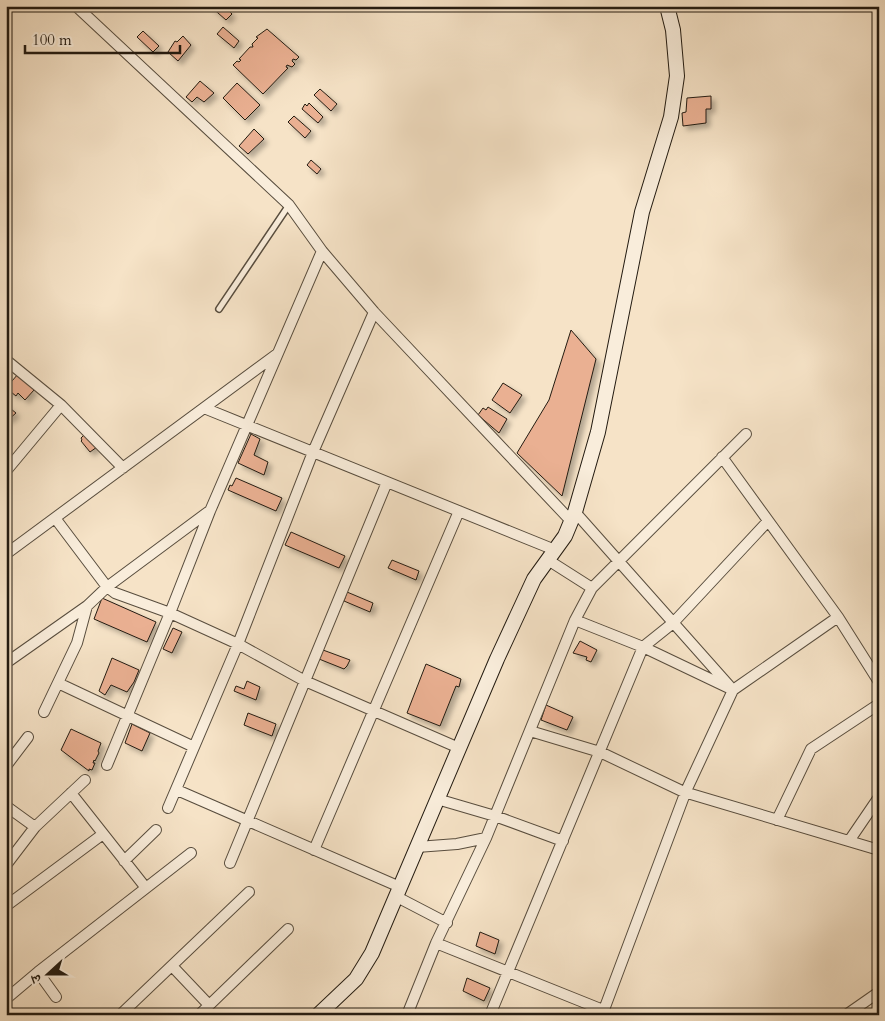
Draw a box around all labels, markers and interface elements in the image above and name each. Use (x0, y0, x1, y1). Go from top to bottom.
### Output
scale bar (25, 22, 180, 54)
text: 100 m (32, 30, 72, 50)
north arrow (22, 948, 72, 998)
text: उ (26, 971, 47, 986)

